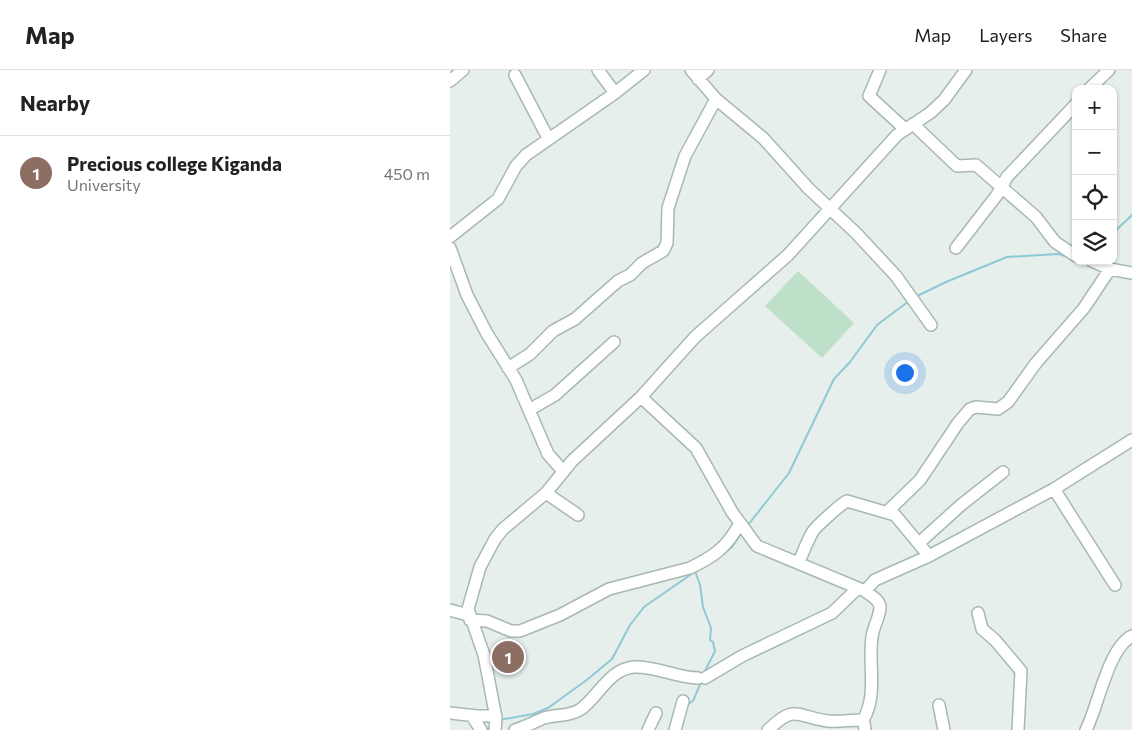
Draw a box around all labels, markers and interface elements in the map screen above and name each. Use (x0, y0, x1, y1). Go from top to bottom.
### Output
text: Map (25, 20, 75, 49)
text: Map (914, 24, 951, 46)
text: Layers (979, 24, 1032, 46)
text: Share (1060, 24, 1107, 46)
map controls (1072, 85, 1117, 265)
button: + (1072, 85, 1117, 130)
text: Nearby (20, 90, 90, 115)
button: − (1072, 130, 1117, 175)
text: Precious college Kiganda (67, 152, 282, 175)
text: 1 (32, 164, 40, 183)
text: 450 m (384, 164, 430, 183)
text: University (67, 175, 141, 194)
button: locate (1072, 175, 1117, 220)
button: layers (1072, 220, 1117, 265)
your location (892, 360, 918, 386)
pin: 1 (492, 638, 524, 676)

